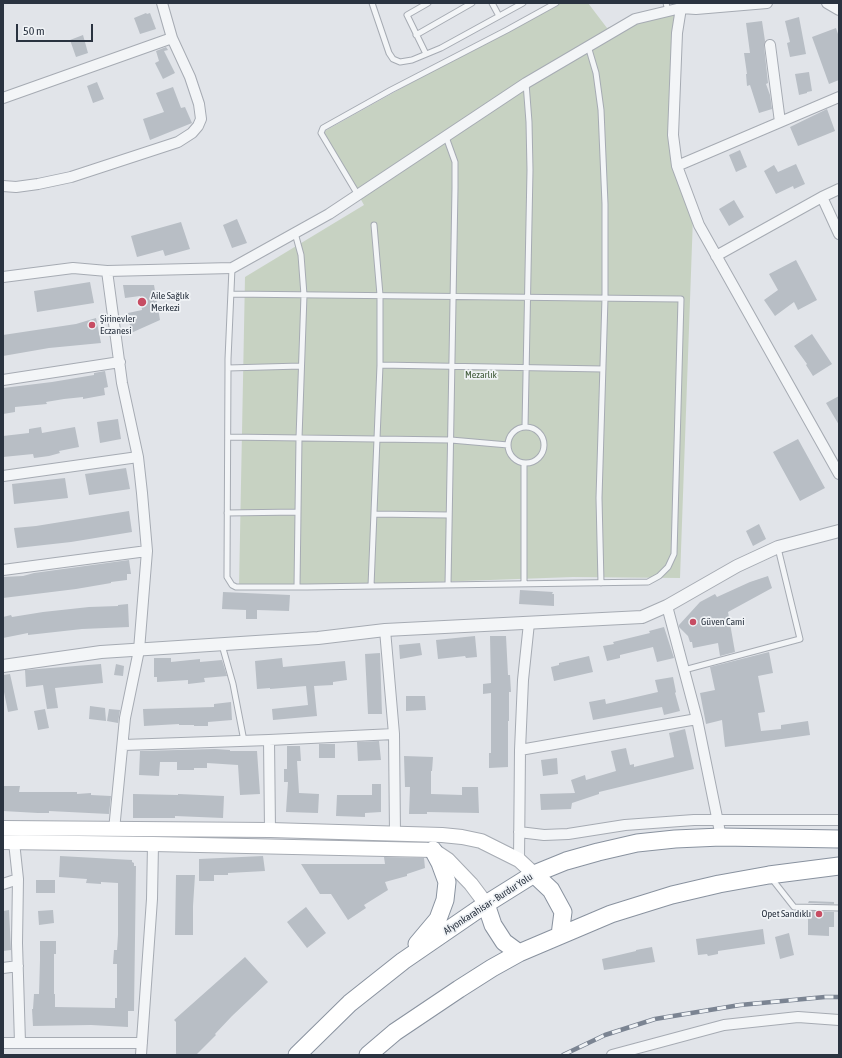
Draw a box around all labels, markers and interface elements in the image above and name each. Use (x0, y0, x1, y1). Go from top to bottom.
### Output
scale bar (18, 16, 95, 42)
text: 50 m (23, 24, 45, 38)
place label: Aile Sağlık Merkezi (151, 290, 189, 314)
marker: Aile Sağlık Merkezi (136, 296, 148, 308)
place label: Şirinevler Eczanesi (100, 313, 135, 336)
marker: Şirinevler Eczanesi (87, 320, 97, 330)
park label: Mezarlık (465, 369, 497, 381)
place label: Güven Cami (701, 616, 745, 628)
marker: Güven Cami (688, 617, 698, 627)
street label: Afyonkarahisar - Burdur Yolu (441, 871, 535, 937)
place label: Opet Sandıklı (762, 908, 811, 920)
marker: Opet Sandıklı (814, 909, 824, 919)

